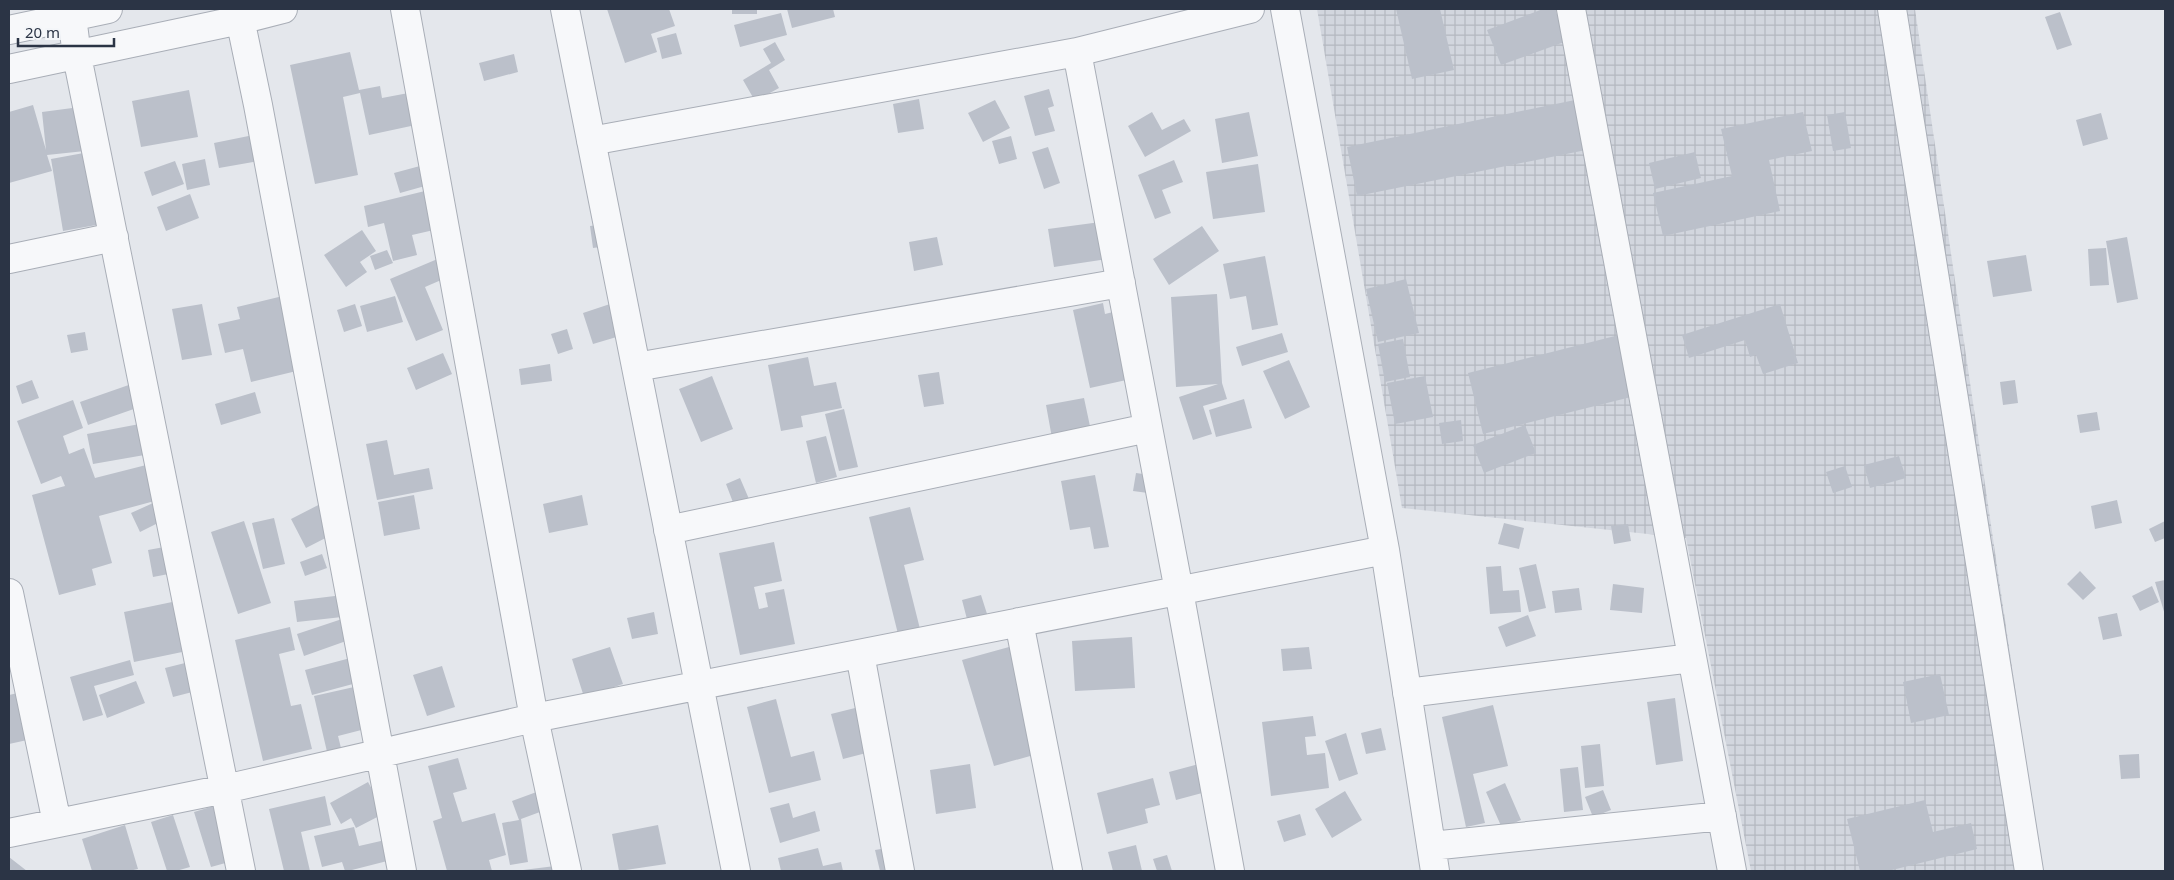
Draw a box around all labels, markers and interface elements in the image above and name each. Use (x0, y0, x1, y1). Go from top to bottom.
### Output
scale bar (18, 15, 114, 47)
text: 20 m (25, 22, 60, 42)

